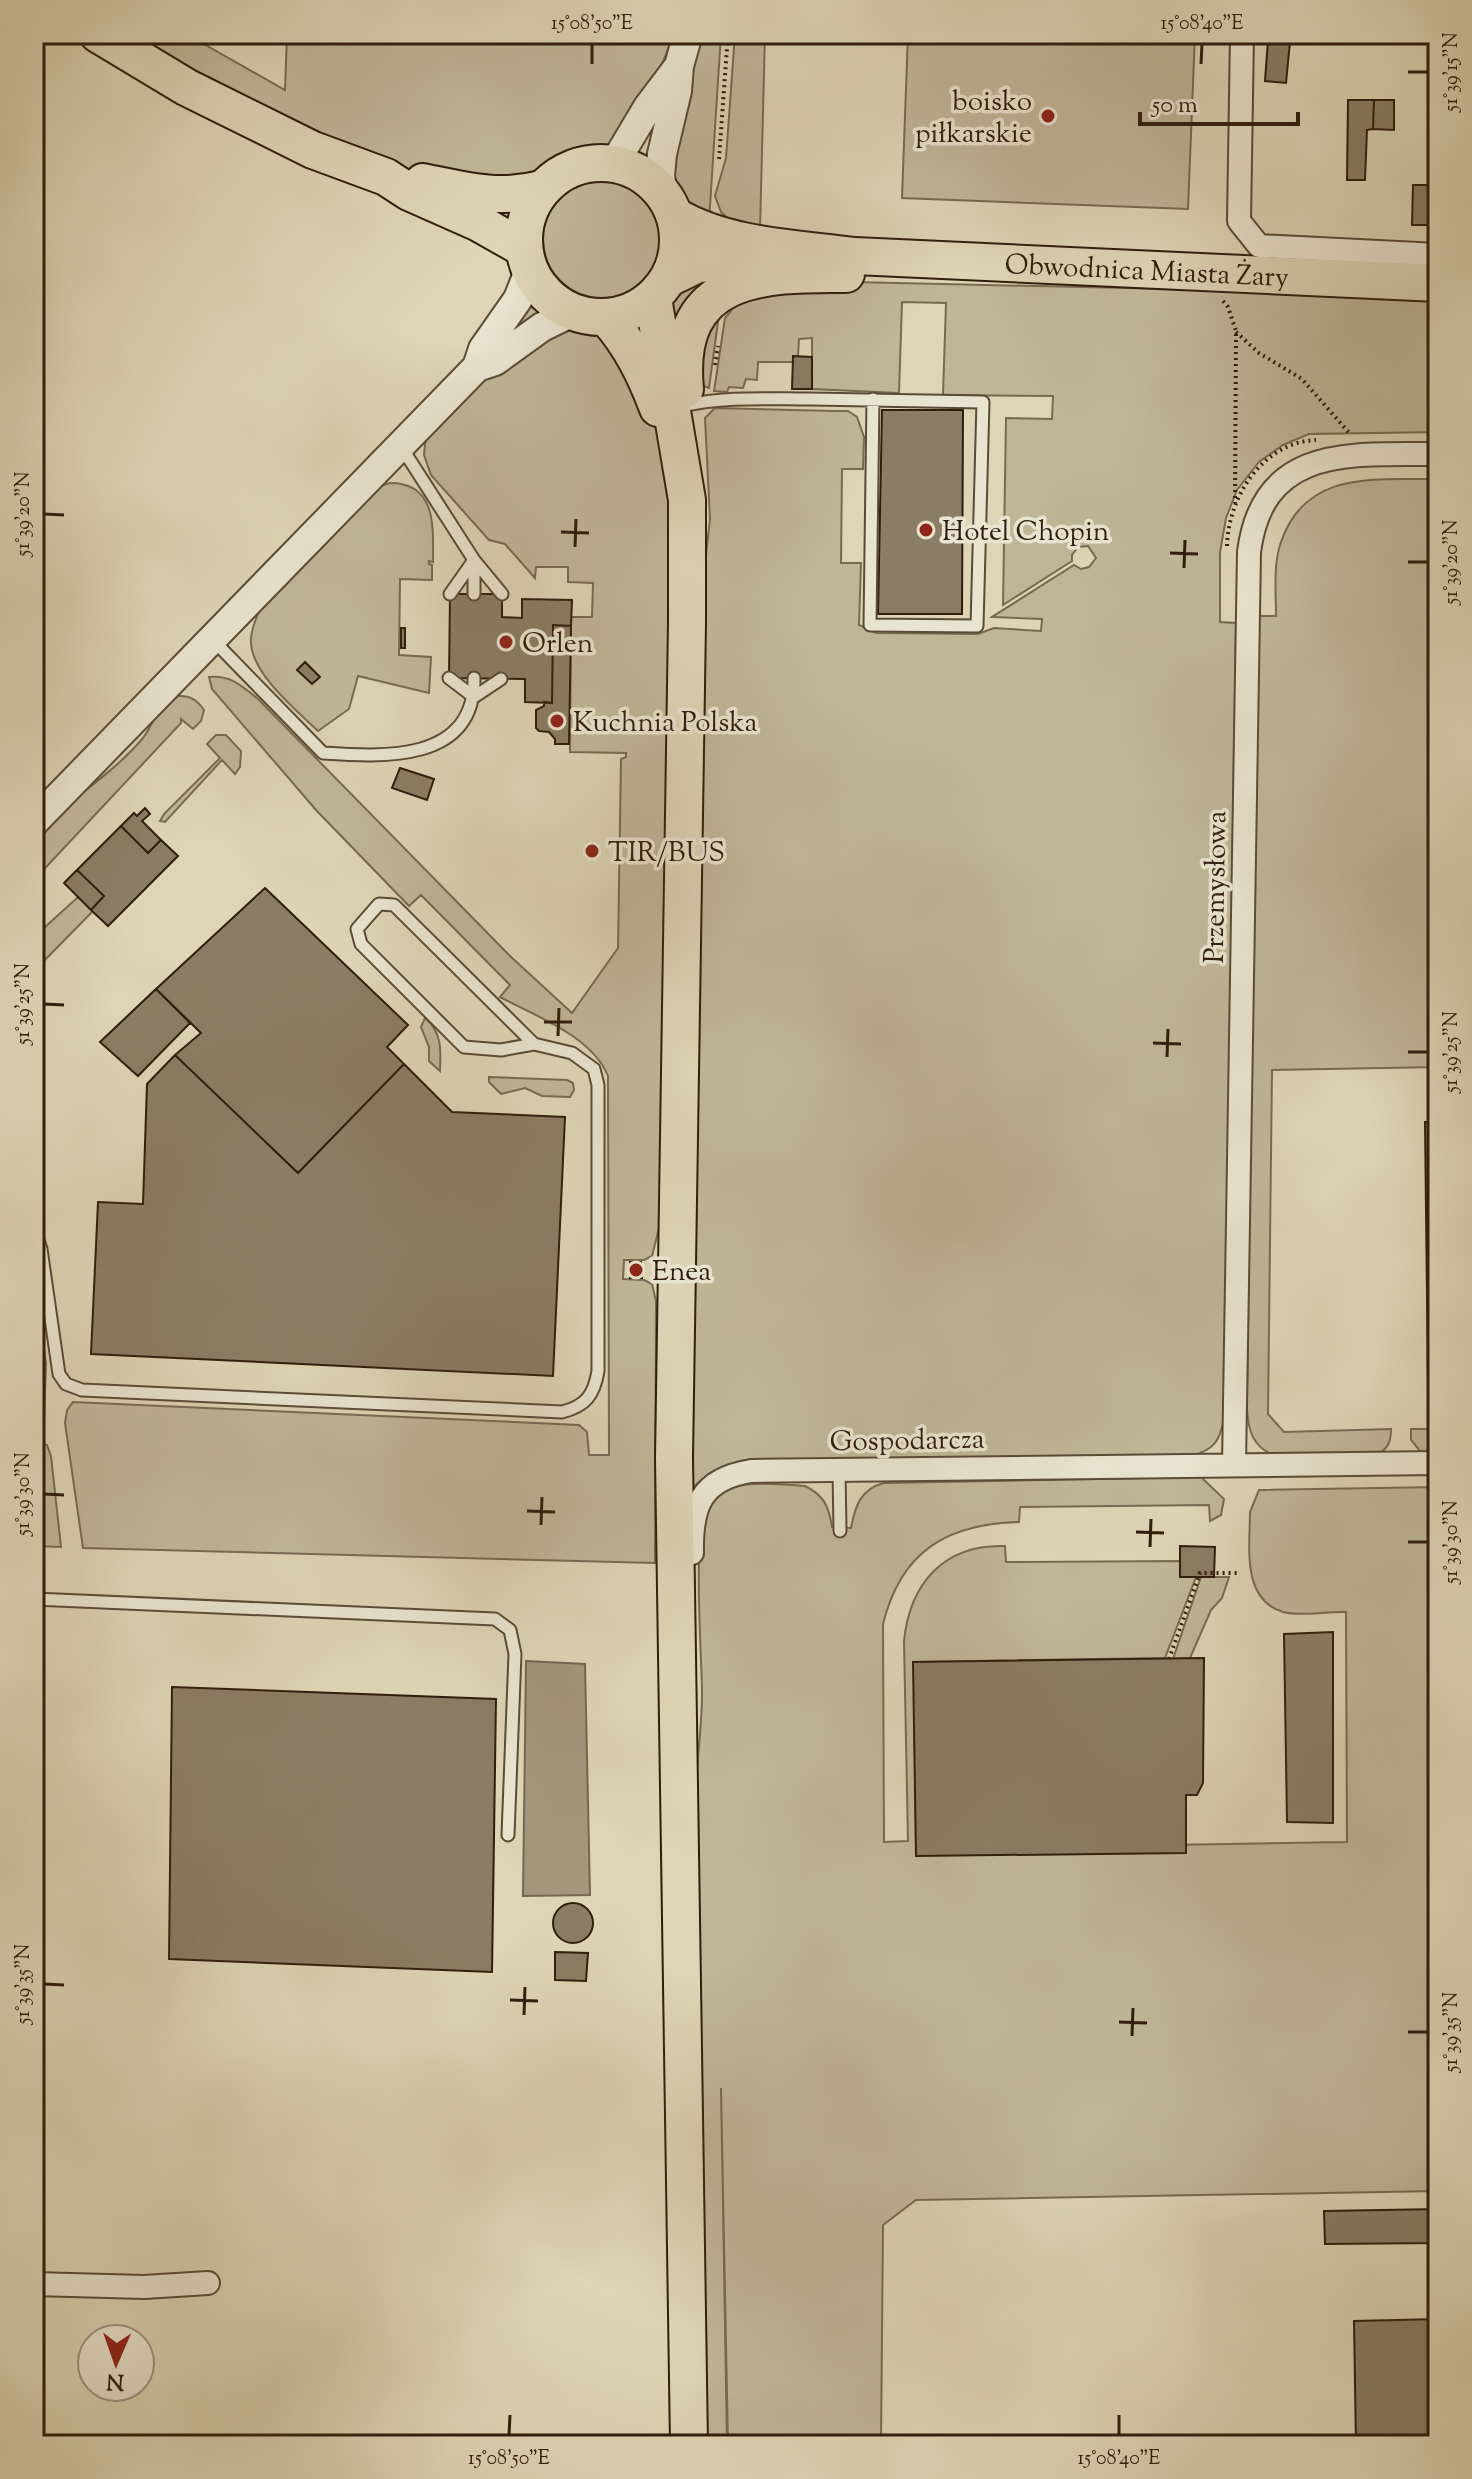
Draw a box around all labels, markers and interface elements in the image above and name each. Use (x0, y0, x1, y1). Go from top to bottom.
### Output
text: 15°08'50"E (551, 10, 633, 39)
text: 15°08'40"E (1161, 10, 1243, 39)
text: 51°39'15"N (1438, 32, 1467, 113)
scale bar (1140, 76, 1298, 126)
place label: boisko piłkarskie (915, 83, 1032, 155)
text: 50 m (1150, 89, 1198, 123)
marker: boisko piłkarskie (1039, 107, 1057, 125)
street label: Obwodnica Miasta Żary (1004, 246, 1290, 299)
text: 51°39'20"N (10, 472, 39, 557)
place label: Hotel Chopin (942, 513, 1109, 553)
text: 51°39'20"N (1438, 520, 1467, 605)
marker: Hotel Chopin (917, 521, 935, 539)
place label: Orlen (522, 625, 593, 665)
marker: Orlen (497, 633, 515, 651)
place label: Kuchnia Polska (573, 704, 758, 744)
marker: Kuchnia Polska (548, 712, 566, 730)
street label: Przemysłowa (1196, 810, 1238, 964)
place label: TIR/BUS (608, 834, 725, 874)
marker: TIR/BUS (583, 842, 601, 860)
text: 51°39'25"N (10, 963, 39, 1046)
text: 51°39'25"N (1438, 1011, 1467, 1094)
place label: Enea (652, 1253, 711, 1293)
marker: Enea (627, 1261, 645, 1279)
street label: Gospodarcza (829, 1421, 985, 1463)
text: 51°39'30"N (10, 1452, 39, 1537)
text: 51°39'30"N (1438, 1500, 1467, 1585)
text: 51°39'35"N (10, 1944, 39, 2025)
text: 51°39'35"N (1438, 1992, 1467, 2073)
north arrow (76, 2323, 156, 2403)
text: N (106, 2364, 125, 2396)
text: 15°08'50"E (468, 2445, 550, 2474)
text: 15°08'40"E (1078, 2445, 1160, 2474)

